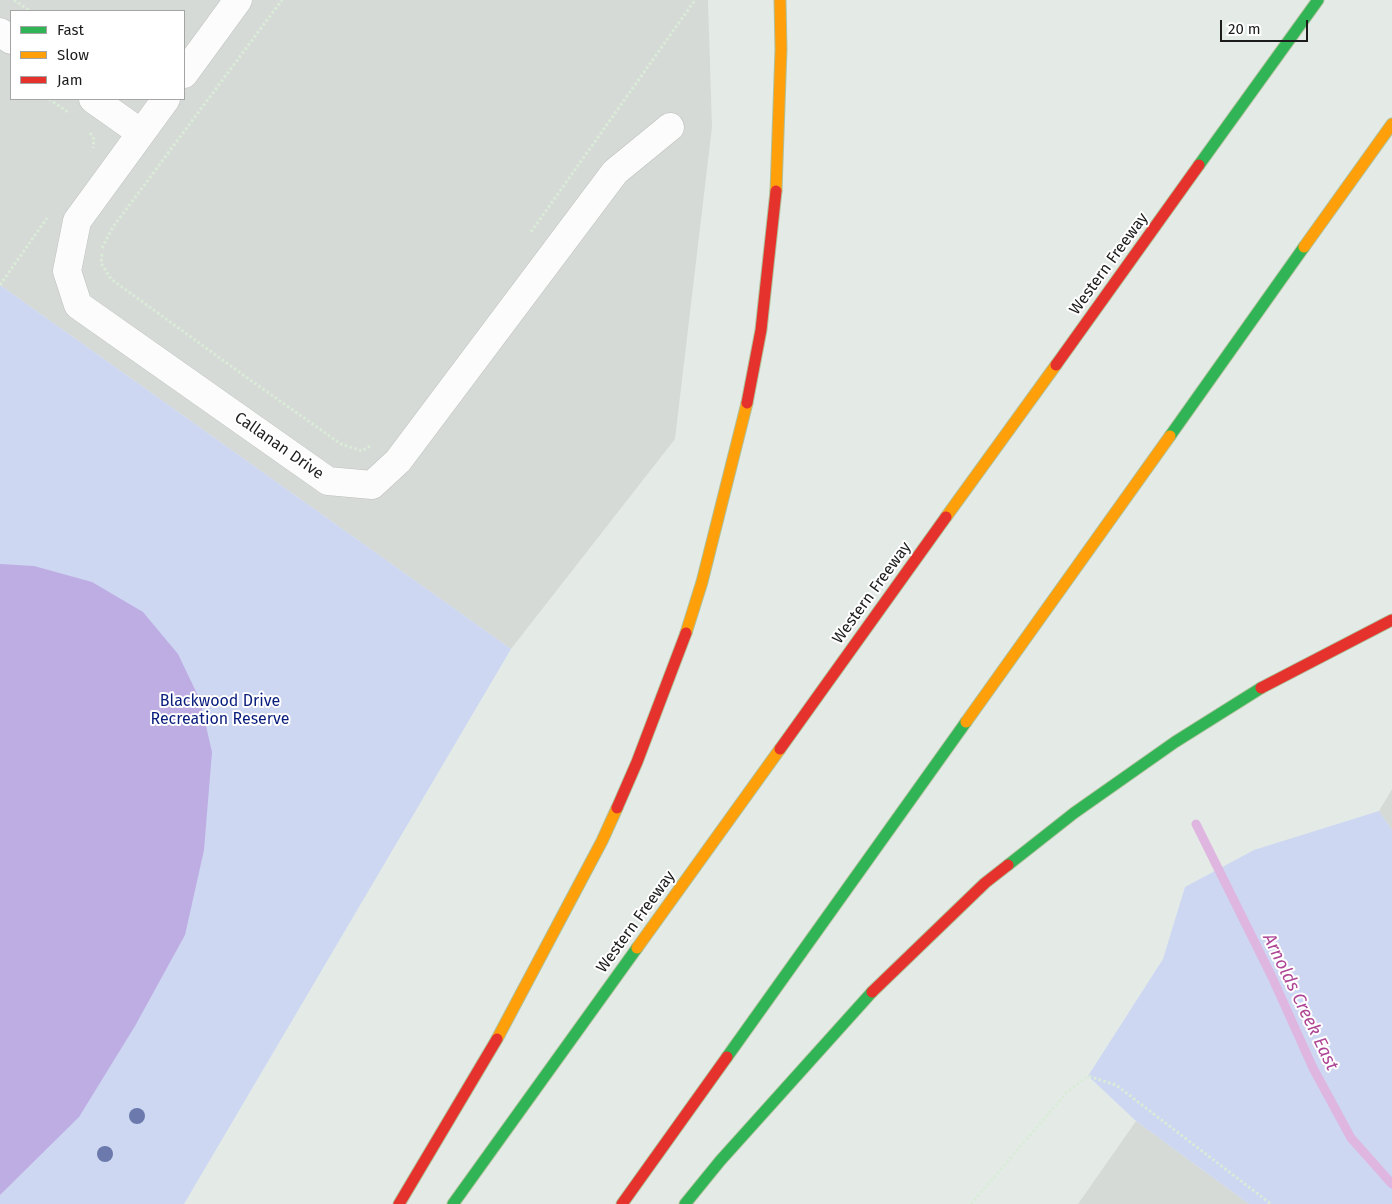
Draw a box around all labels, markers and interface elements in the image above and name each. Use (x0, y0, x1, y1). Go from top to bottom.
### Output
legend (10, 10, 185, 100)
scale bar (1222, 10, 1310, 42)
text: 20 m (1228, 20, 1261, 38)
text: Fast (57, 21, 84, 39)
text: Slow (57, 46, 89, 64)
text: Jam (57, 71, 83, 89)
street label: Western Freeway (1066, 209, 1152, 319)
street label: Callanan Drive (231, 408, 327, 484)
street label: Western Freeway (829, 538, 915, 648)
park label: Blackwood Drive Recreation Reserve (150, 692, 290, 730)
street label: Western Freeway (593, 867, 679, 977)
water label: Arnolds Creek East (1257, 930, 1343, 1074)

